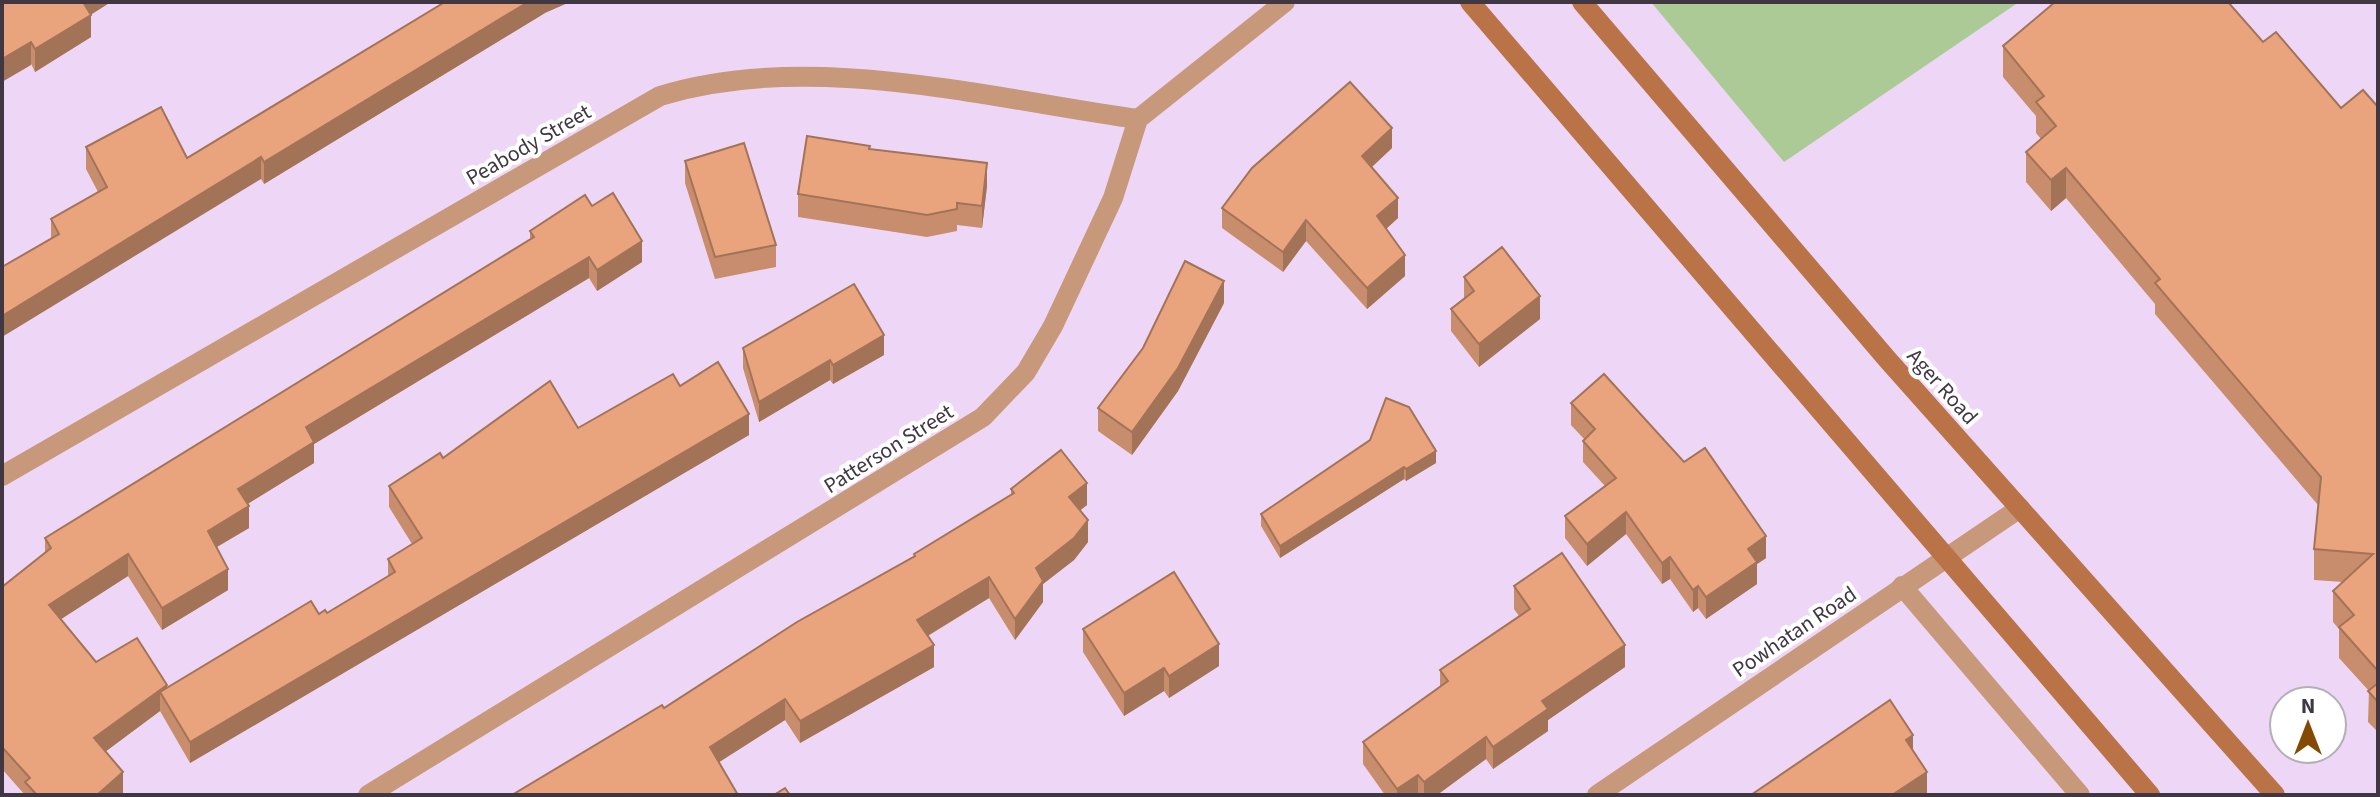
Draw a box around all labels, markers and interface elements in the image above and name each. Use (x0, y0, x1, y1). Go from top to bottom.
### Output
street label: Peabody Street (460, 96, 597, 194)
street label: Ager Road (1899, 341, 1985, 432)
street label: Patterson Street (817, 396, 960, 502)
street label: Powhatan Road (1726, 578, 1863, 685)
north arrow (2268, 685, 2348, 765)
text: N (2301, 690, 2315, 722)

